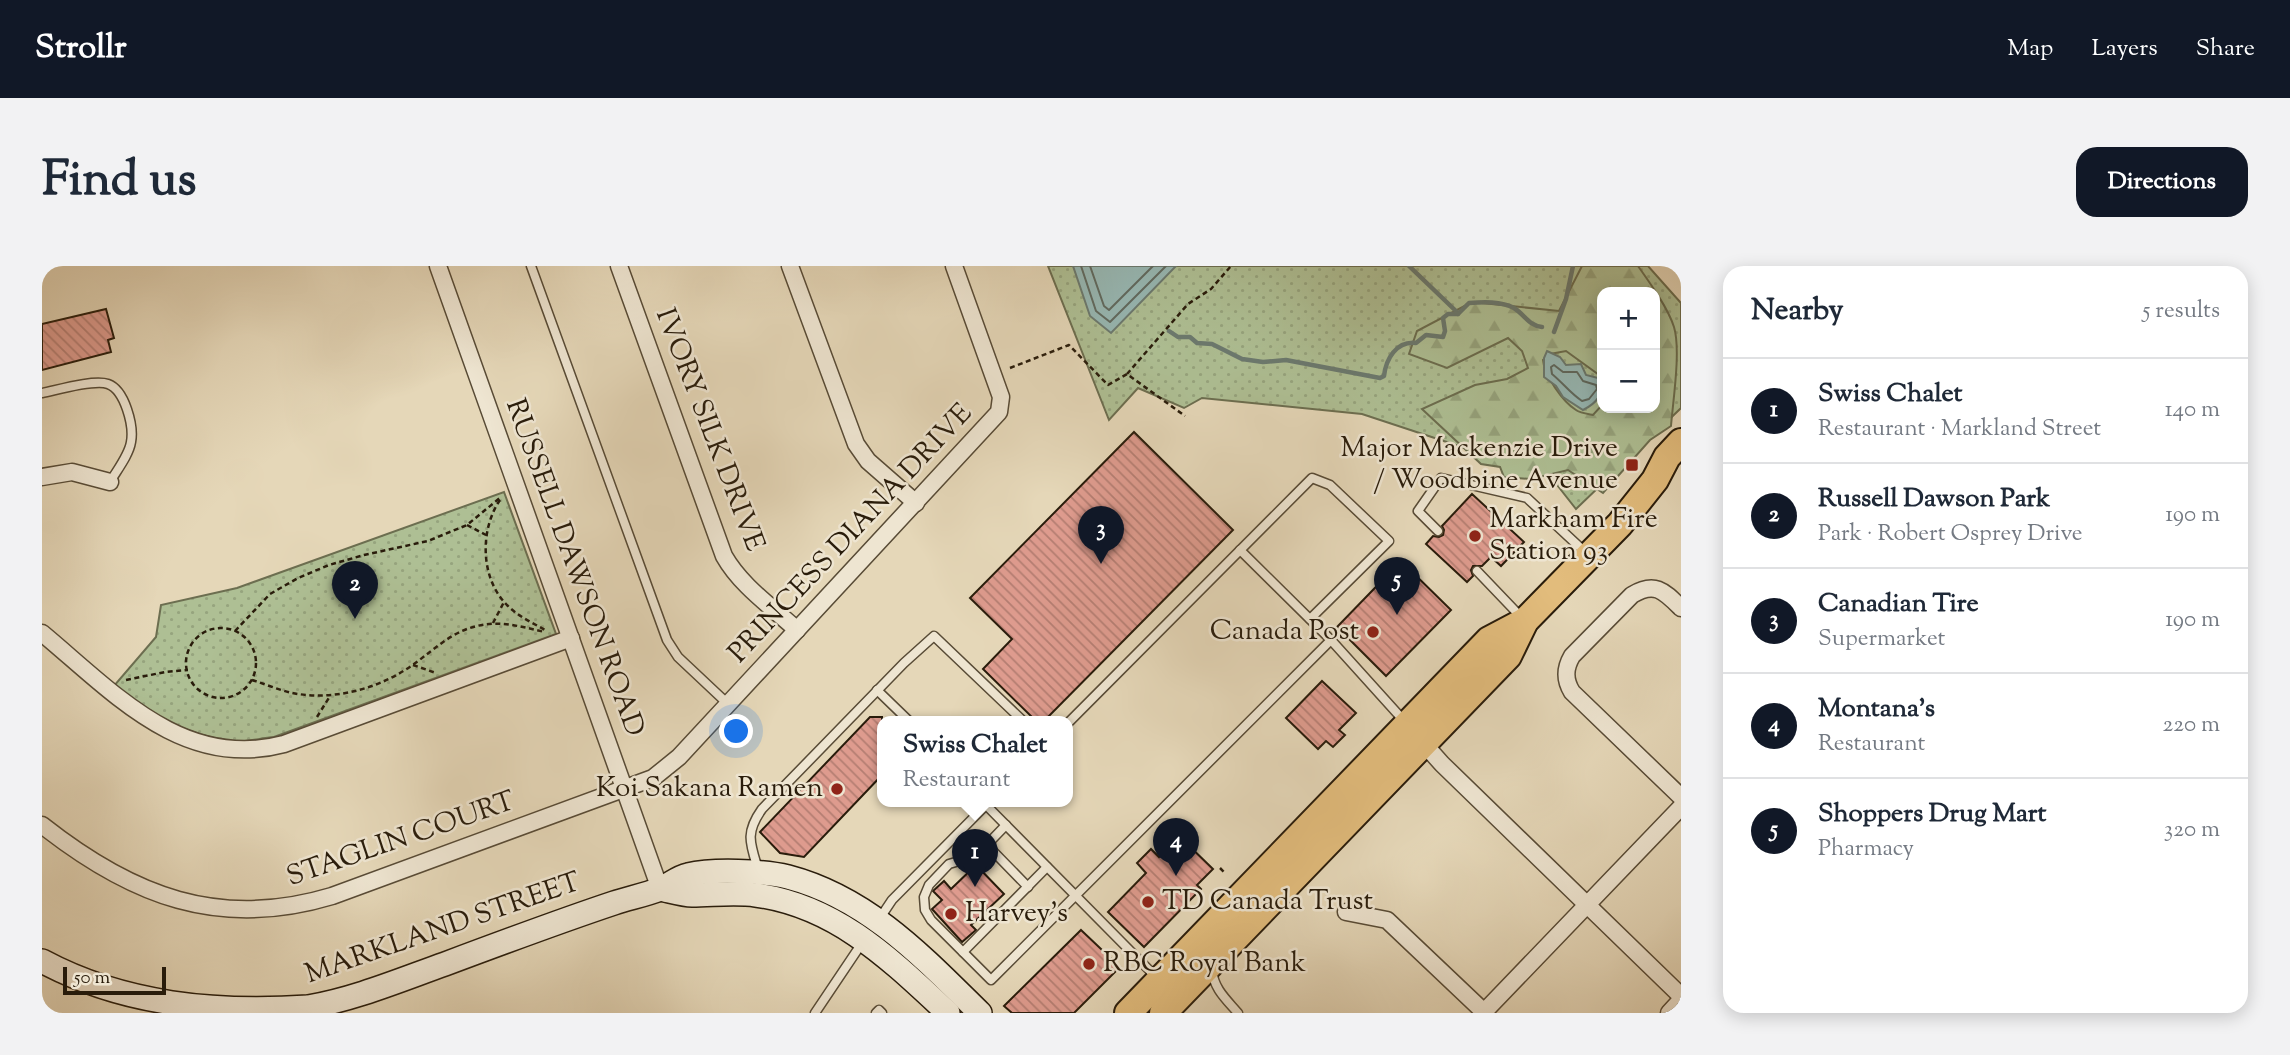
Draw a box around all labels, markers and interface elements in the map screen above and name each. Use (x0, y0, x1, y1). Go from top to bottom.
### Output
text: Strollr (35, 25, 127, 73)
text: Map (2007, 32, 2053, 66)
text: Layers (2091, 32, 2158, 66)
text: Share (2196, 32, 2255, 66)
text: Find us (42, 147, 196, 217)
button: Directions (2076, 147, 2248, 217)
map controls (1597, 287, 1660, 413)
button: + (1597, 287, 1660, 350)
text: Nearby (1751, 290, 1843, 333)
text: 5 results (2143, 295, 2220, 328)
street label: IVORY SILK DRIVE (644, 303, 774, 557)
button: − (1597, 350, 1660, 413)
text: Swiss Chalet (1818, 376, 1962, 413)
street label: RUSSELL DAWSON ROAD (494, 394, 654, 742)
text: 1 (1770, 394, 1778, 427)
text: 140 m (2165, 394, 2220, 427)
street label: PRINCESS DIANA DRIVE (720, 395, 982, 673)
text: Restaurant · Markland Street (1818, 413, 2101, 446)
place label: Major Mackenzie Drive / Woodbine Avenue (1340, 429, 1618, 501)
marker: Major Mackenzie Drive / Woodbine Avenue (1624, 457, 1640, 473)
text: Russell Dawson Park (1818, 481, 2050, 518)
text: 2 (1769, 499, 1779, 532)
text: 190 m (2165, 499, 2220, 532)
place label: Markham Fire Station 93 (1489, 500, 1658, 572)
pin: 3 (1078, 506, 1124, 564)
text: Park · Robert Osprey Drive (1818, 518, 2083, 551)
marker: Markham Fire Station 93 (1467, 528, 1483, 544)
pin: 5 (1374, 557, 1420, 615)
pin: 2 (332, 561, 378, 619)
text: Canadian Tire (1818, 586, 1979, 623)
text: 3 (1769, 604, 1779, 637)
text: 190 m (2165, 604, 2220, 637)
place label: Canada Post (1210, 612, 1359, 652)
text: Supermarket (1818, 623, 1945, 656)
marker: Canada Post (1365, 624, 1381, 640)
text: Montana's (1818, 691, 1935, 728)
text: 4 (1768, 709, 1780, 742)
text: 220 m (2162, 709, 2220, 742)
your location (719, 714, 753, 748)
popup (877, 716, 1073, 807)
text: Swiss Chalet (903, 727, 1047, 764)
text: Restaurant (1818, 728, 1925, 761)
text: Restaurant (903, 764, 1010, 797)
place label: Koi Sakana Ramen (596, 769, 823, 809)
marker: Koi Sakana Ramen (829, 781, 845, 797)
street label: STAGLIN COURT (281, 782, 521, 898)
text: Shoppers Drug Mart (1818, 796, 2046, 833)
text: 5 (1770, 814, 1778, 847)
text: 320 m (2164, 814, 2220, 847)
pin: 4 (1153, 818, 1199, 876)
pin: 1 (952, 829, 998, 887)
text: Pharmacy (1818, 833, 1914, 866)
street label: MARKLAND STREET (300, 863, 586, 995)
place label: TD Canada Trust (1162, 882, 1374, 922)
place label: Harvey's (965, 894, 1068, 934)
marker: TD Canada Trust (1140, 894, 1156, 910)
marker: Harvey's (943, 906, 959, 922)
place label: RBC Royal Bank (1103, 944, 1306, 984)
marker: RBC Royal Bank (1081, 956, 1097, 972)
scale bar (63, 964, 166, 996)
text: 50 m (74, 965, 110, 992)

